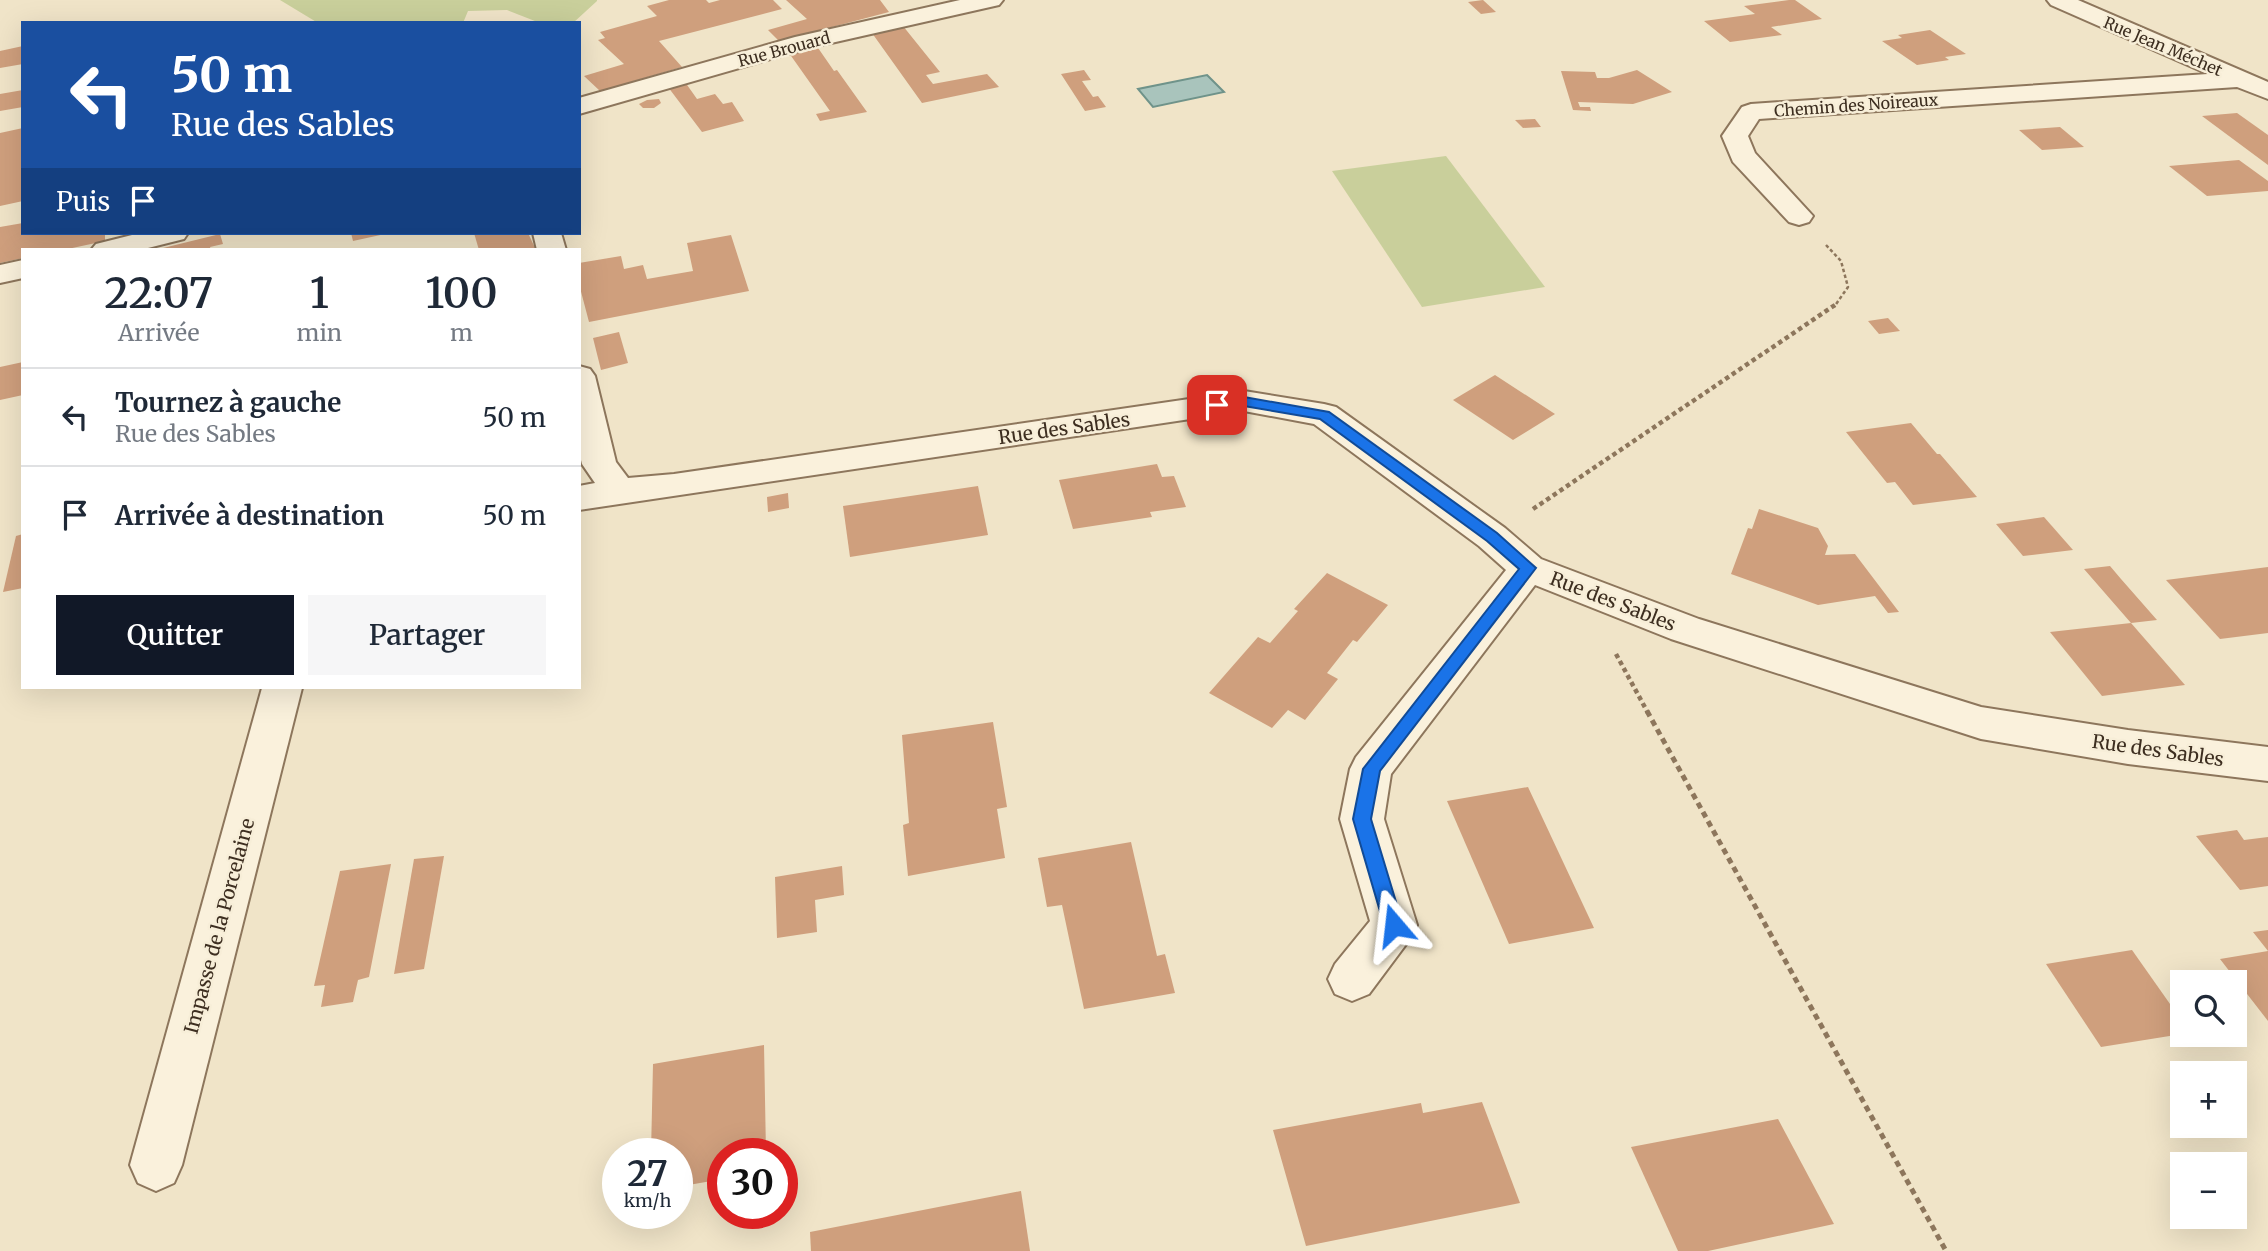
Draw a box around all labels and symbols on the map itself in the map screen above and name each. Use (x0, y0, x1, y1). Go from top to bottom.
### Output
street label: Rue Jean Méchet (2101, 12, 2226, 80)
street label: Rue Brouard (736, 27, 833, 71)
street label: Chemin des Noireaux (1773, 89, 1939, 121)
pin (1187, 375, 1247, 435)
street label: Rue des Sables (997, 407, 1131, 449)
street label: Rue des Sables (1547, 566, 1679, 636)
street label: Rue des Sables (2091, 729, 2225, 771)
street label: Impasse de la Porcelaine (179, 816, 259, 1036)
position arrow (1357, 888, 1431, 962)
speed limit sign: 30 (707, 1138, 798, 1229)

